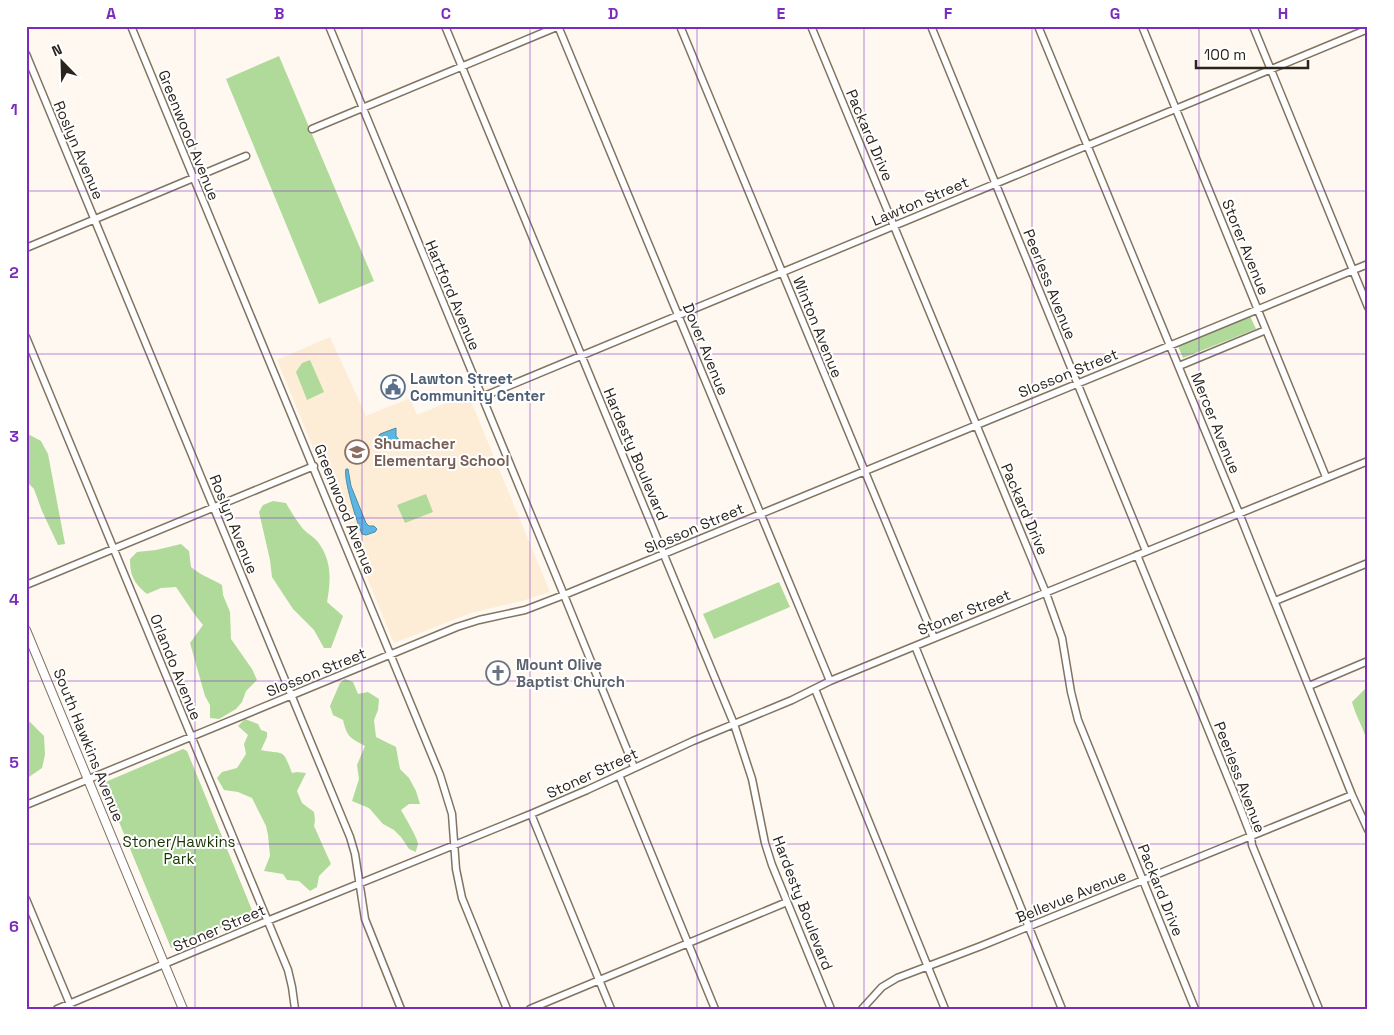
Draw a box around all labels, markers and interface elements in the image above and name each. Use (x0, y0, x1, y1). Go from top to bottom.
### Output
text: A (106, 3, 116, 24)
text: B (274, 3, 284, 24)
text: C (441, 3, 451, 24)
text: D (608, 3, 618, 24)
text: E (777, 3, 786, 24)
text: F (944, 3, 953, 24)
text: G (1110, 3, 1120, 24)
text: H (1278, 3, 1288, 24)
north arrow (38, 38, 88, 88)
scale bar (1196, 38, 1309, 70)
text: N (49, 40, 65, 60)
text: 100 m (1204, 45, 1246, 64)
street label: Greenwood Avenue (154, 67, 224, 203)
street label: Packard Drive (842, 86, 898, 184)
street label: Roslyn Avenue (50, 98, 108, 202)
text: 1 (10, 99, 18, 120)
street label: Lawton Street (869, 172, 971, 230)
street label: Storer Avenue (1218, 196, 1274, 298)
street label: Peerless Avenue (1019, 226, 1081, 342)
street label: Hartford Avenue (421, 237, 485, 353)
text: 2 (9, 262, 19, 283)
street label: Winton Avenue (789, 274, 847, 381)
street label: Dover Avenue (679, 300, 733, 398)
street label: Slosson Street (1015, 344, 1121, 402)
place label: Lawton Street Community Center (410, 369, 545, 405)
street label: Mercer Avenue (1187, 370, 1245, 476)
public building icon: Lawton Street Community Center (380, 374, 406, 400)
street label: Hardesty Boulevard (599, 385, 673, 523)
text: 3 (9, 426, 19, 447)
place label: Shumacher Elementary School (374, 434, 509, 470)
school or university icon: Shumacher Elementary School (344, 439, 370, 465)
street label: Greenwood Avenue (310, 441, 380, 577)
street label: Packard Drive (997, 460, 1053, 558)
street label: Roslyn Avenue (205, 472, 263, 576)
street label: Slosson Street (641, 498, 747, 557)
street label: Stoner Street (915, 585, 1013, 639)
text: 4 (9, 589, 19, 610)
street label: Orlando Avenue (146, 611, 206, 723)
street label: Slosson Street (263, 643, 369, 701)
place label: Mount Olive Baptist Church (516, 655, 625, 691)
church icon: Mount Olive Baptist Church (485, 660, 511, 686)
street label: South Hawkins Avenue (50, 666, 128, 824)
street label: Peerless Avenue (1210, 719, 1270, 835)
street label: Stoner Street (543, 744, 641, 802)
text: 5 (9, 752, 19, 773)
park label: Stoner/Hawkins Park (122, 832, 236, 868)
street label: Hardesty Boulevard (769, 833, 837, 973)
street label: Packard Drive (1134, 841, 1188, 939)
street label: Bellevue Avenue (1013, 865, 1129, 927)
street label: Stoner Street (170, 900, 268, 956)
text: 6 (9, 916, 19, 937)

